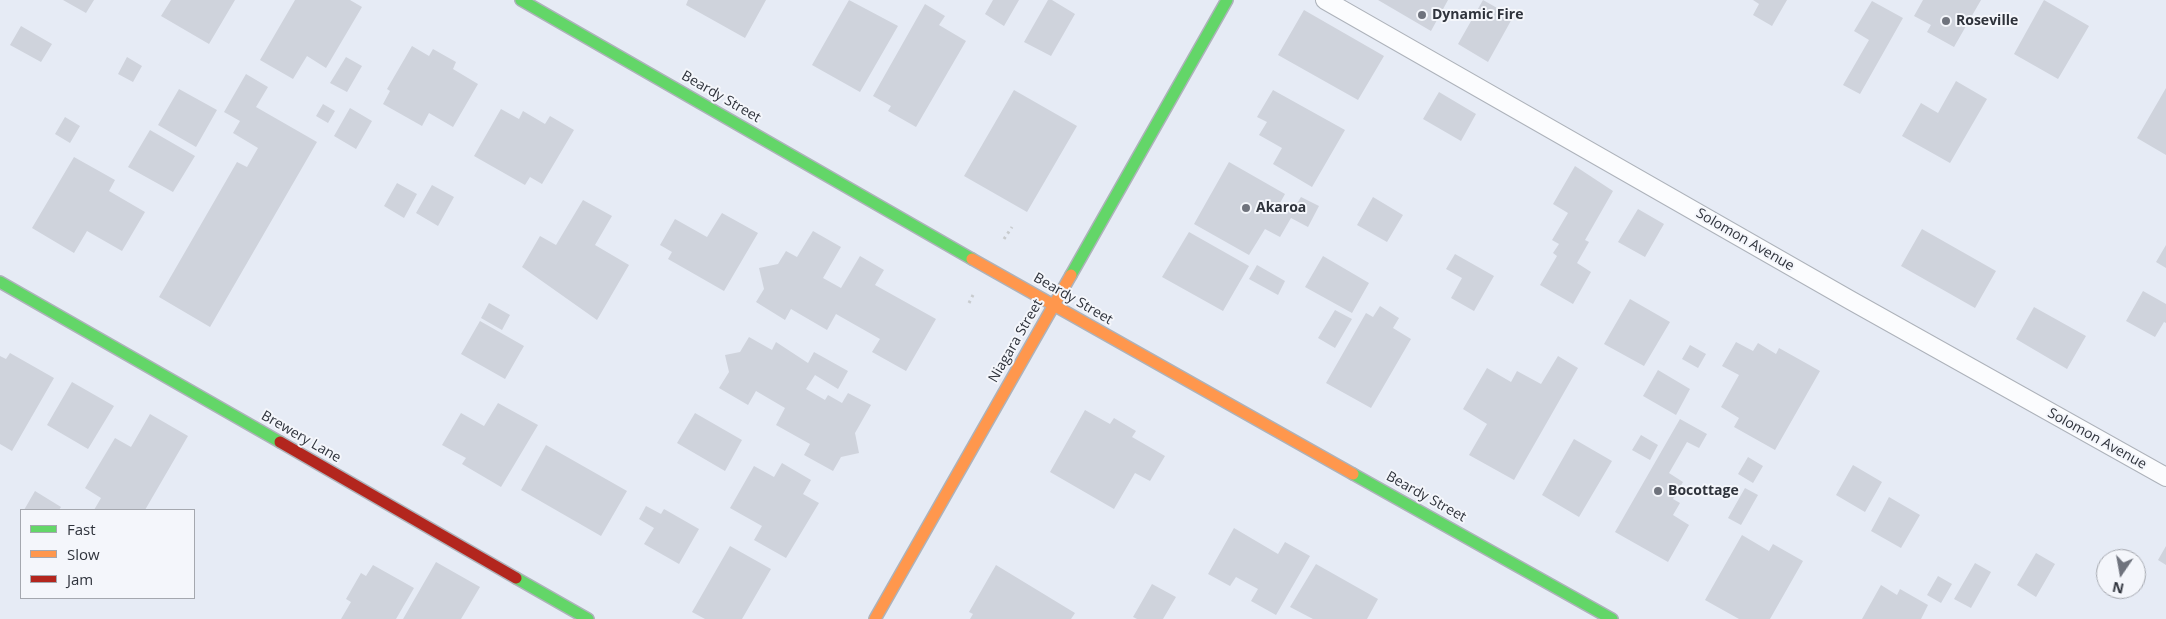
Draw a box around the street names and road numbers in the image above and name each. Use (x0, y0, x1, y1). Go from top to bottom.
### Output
street label: Beardy Street (678, 68, 764, 126)
street label: Solomon Avenue (1693, 205, 1797, 275)
street label: Beardy Street (1030, 270, 1116, 328)
street label: Niagara Street (985, 296, 1047, 386)
street label: Solomon Avenue (2045, 405, 2149, 473)
street label: Brewery Lane (258, 407, 344, 467)
street label: Beardy Street (1383, 468, 1469, 526)

